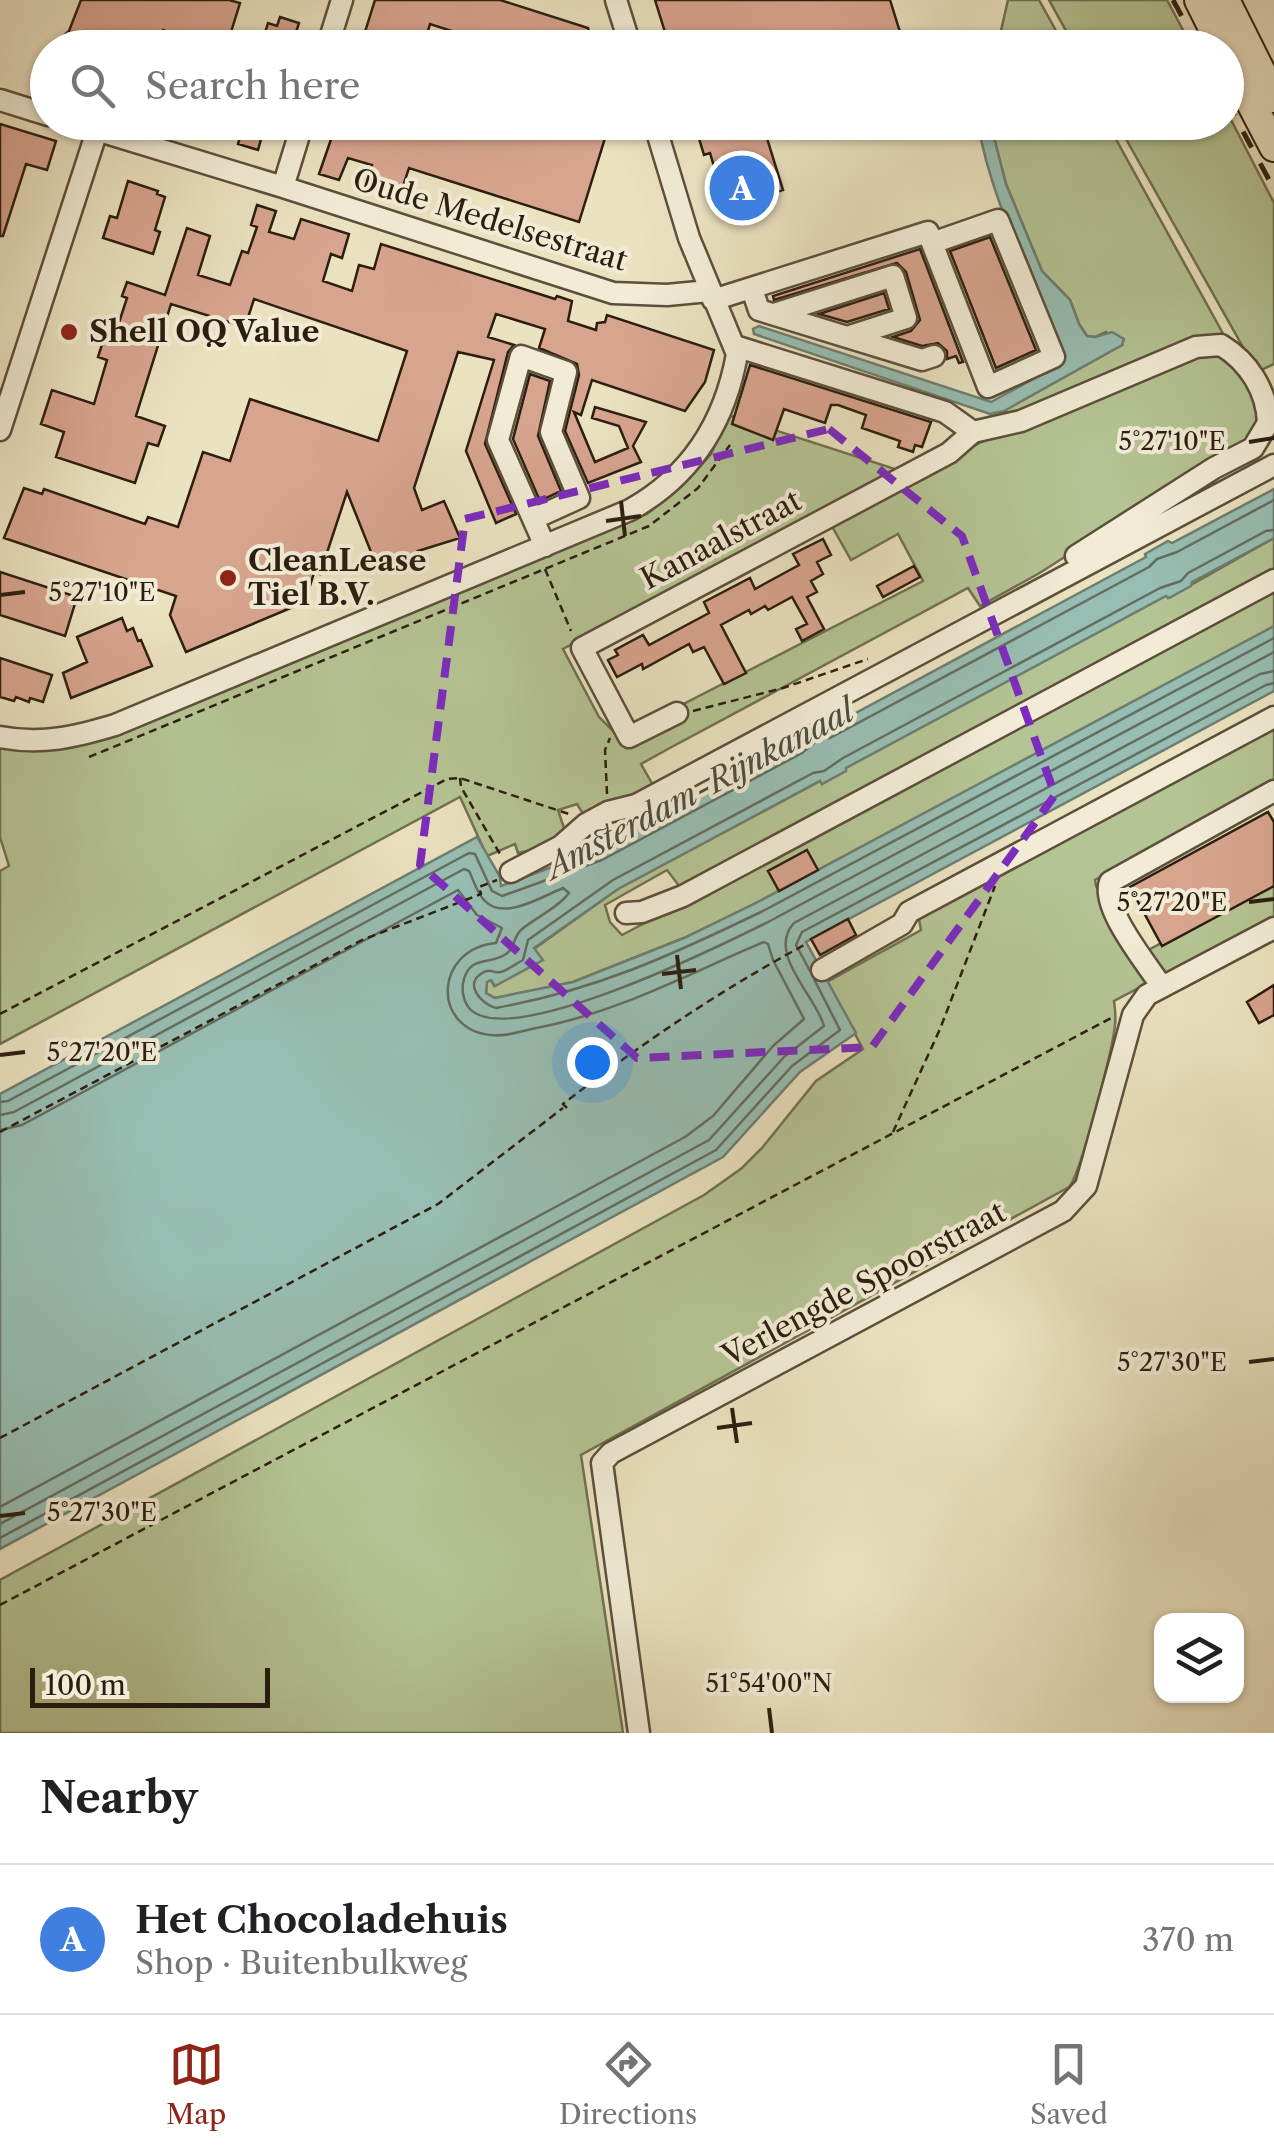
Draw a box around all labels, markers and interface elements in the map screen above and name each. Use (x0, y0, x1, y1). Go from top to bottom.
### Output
search box (30, 30, 1244, 140)
icon: search (65, 58, 120, 113)
text: Search here (145, 62, 360, 109)
pin: A (710, 150, 774, 226)
street label: Oude Medelsestraat (348, 160, 632, 279)
place label: Shell OQ Value (89, 313, 320, 350)
marker: Shell OQ Value (58, 321, 80, 343)
text: 5°27'10"E (1119, 426, 1225, 457)
street label: Kanaalstraat (634, 482, 808, 597)
place label: CleanLease Tiel B.V. (248, 542, 427, 613)
marker: CleanLease Tiel B.V. (217, 567, 239, 589)
text: 5°27'10"E (49, 577, 155, 608)
water label: Amsterdam-Rijnkanaal (534, 689, 864, 889)
text: 5°27'20"E (1117, 887, 1227, 918)
text: 5°27'20"E (47, 1037, 157, 1068)
your location (567, 1037, 618, 1088)
street label: Verlengde Spoorstraat (715, 1193, 1012, 1374)
text: 5°27'30"E (1117, 1347, 1227, 1378)
text: 5°27'30"E (47, 1497, 157, 1528)
map controls (1154, 1613, 1244, 1703)
button: layers (1154, 1613, 1244, 1703)
scale bar (30, 1663, 270, 1708)
text: 100 m (45, 1668, 126, 1702)
text: 51°54'00"N (706, 1668, 832, 1699)
text: Nearby (40, 1772, 198, 1824)
text: Het Chocoladehuis (135, 1896, 508, 1943)
text: A (60, 1920, 85, 1959)
text: 370 m (1142, 1920, 1234, 1959)
text: Shop · Buitenbulkweg (135, 1943, 467, 1982)
tab: Map (166, 2037, 226, 2131)
tab: Directions (559, 2037, 697, 2131)
tab: Saved (1030, 2037, 1108, 2131)

